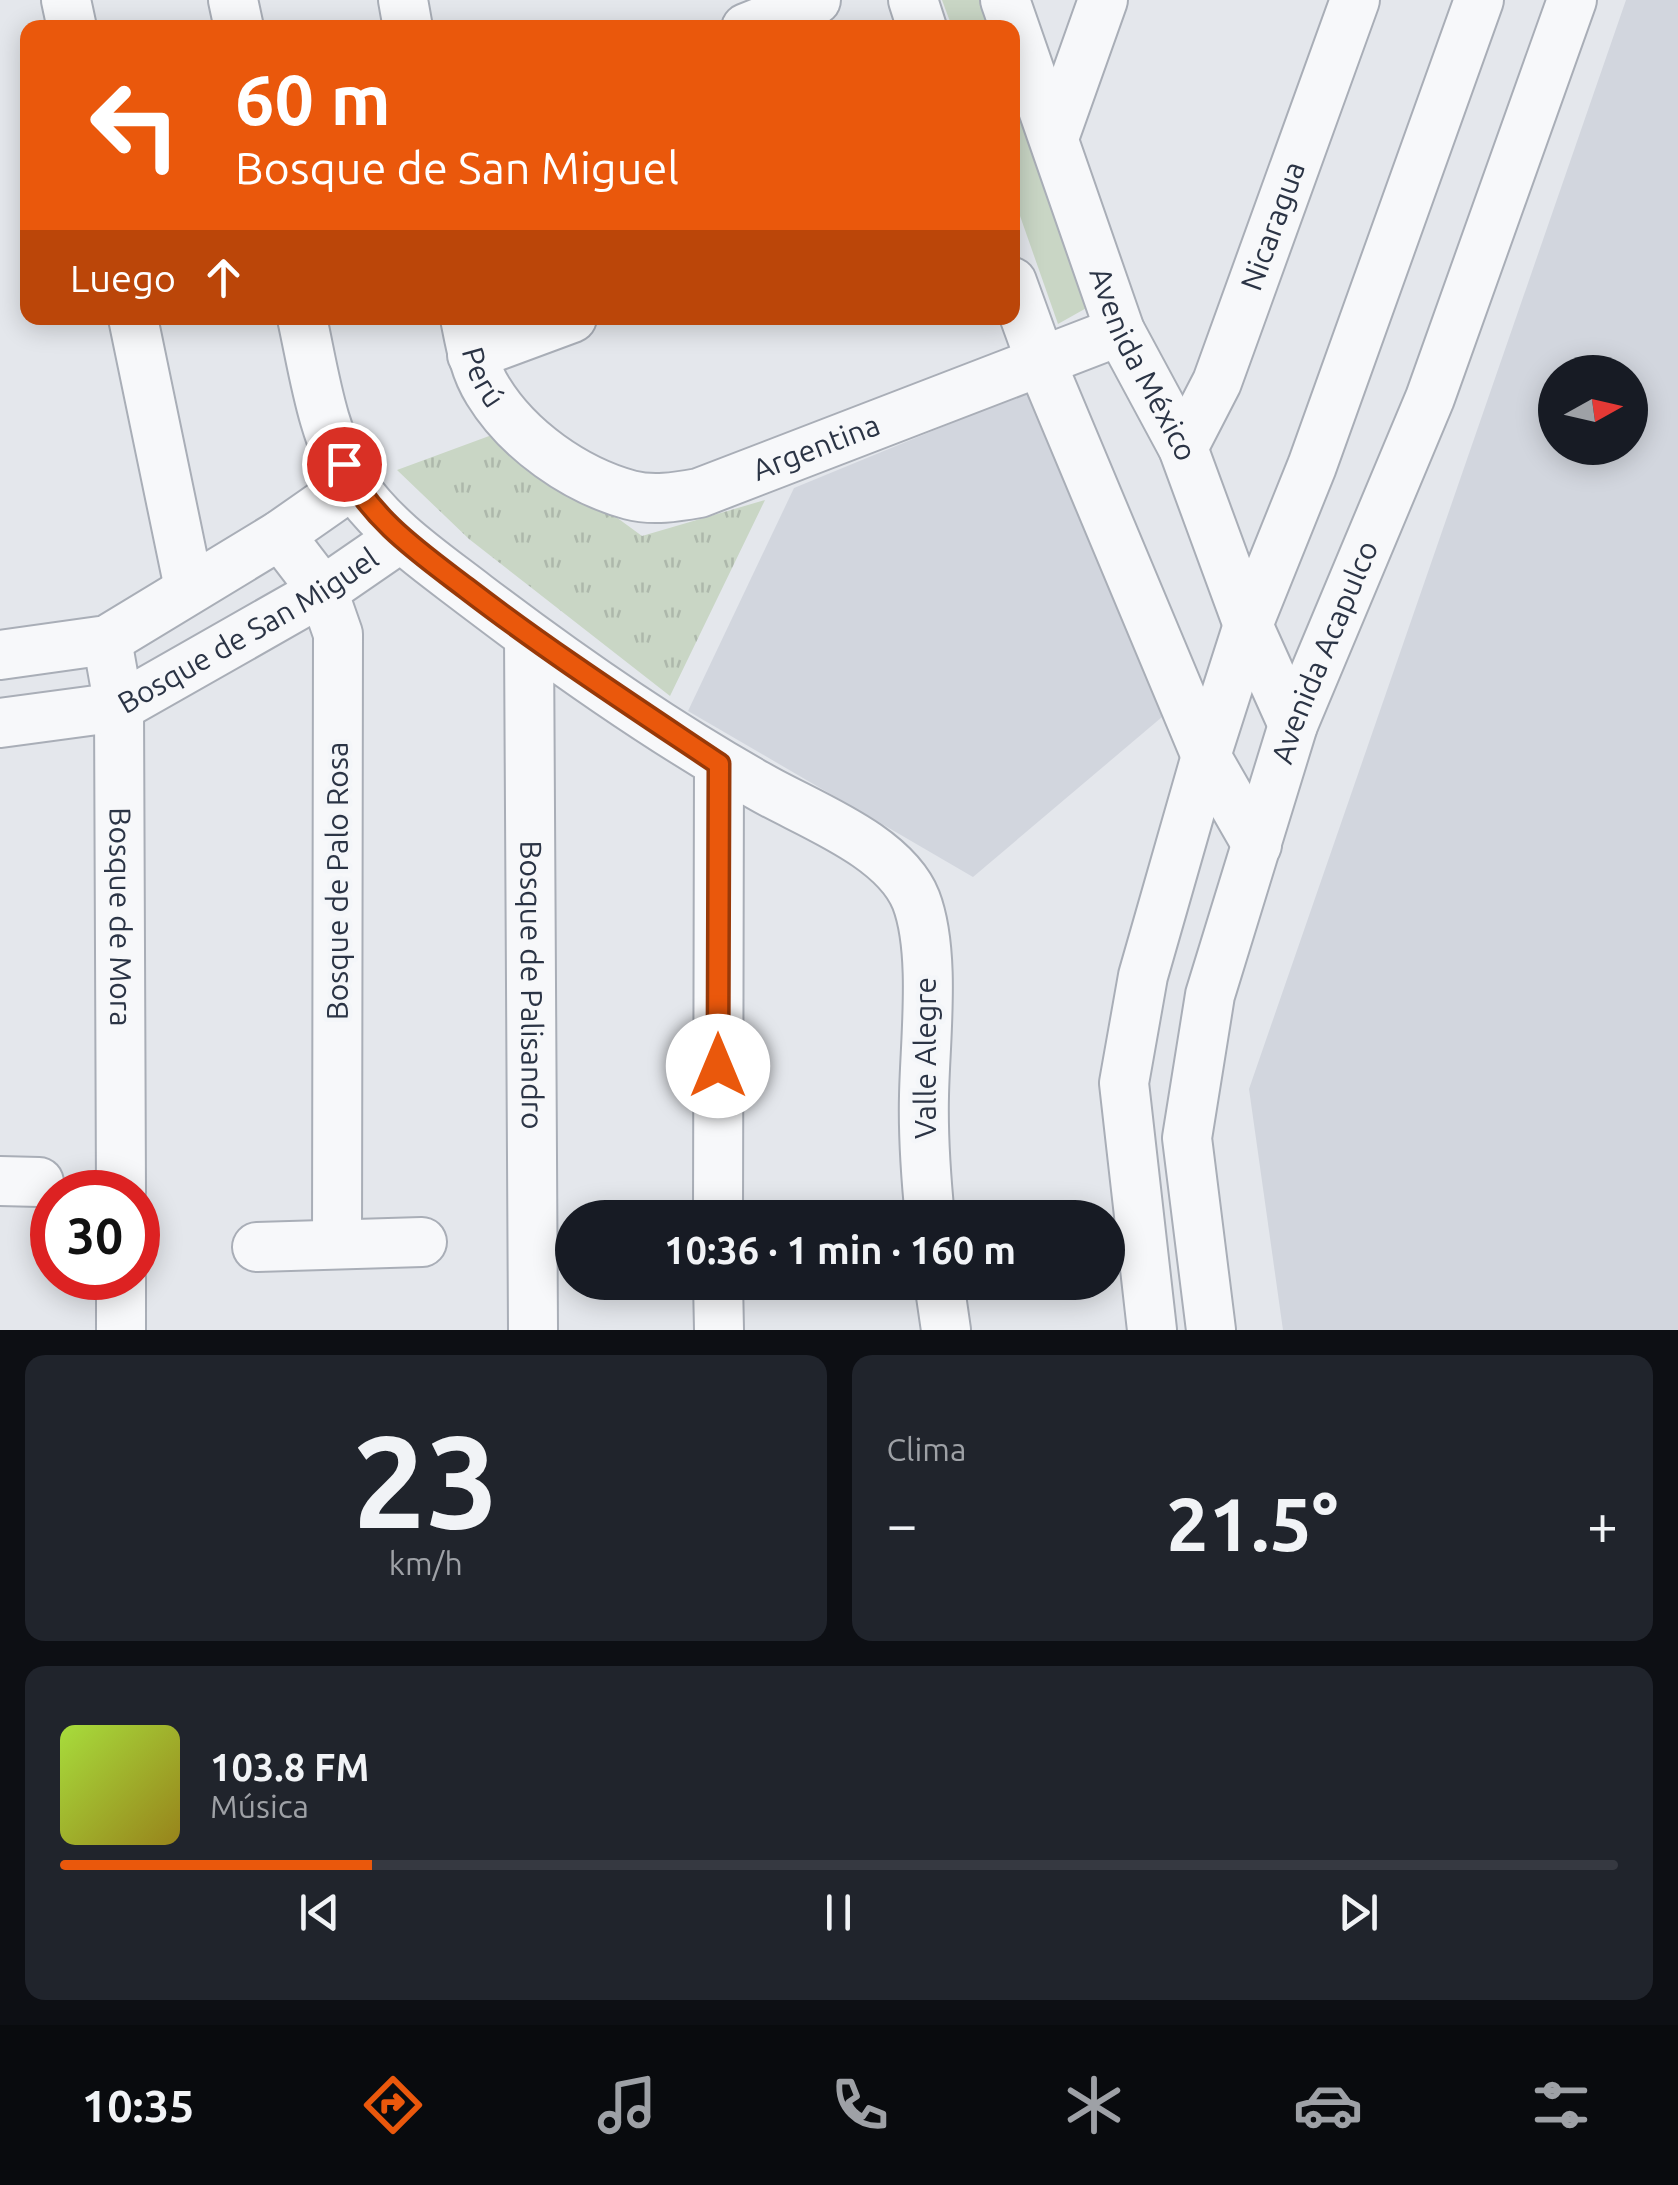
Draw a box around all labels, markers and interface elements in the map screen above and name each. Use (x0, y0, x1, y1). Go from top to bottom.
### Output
icon: left (70, 60, 200, 190)
text: 60 m (235, 60, 391, 138)
text: Bosque de San Miguel (235, 142, 679, 193)
street label: Nicaragua (1234, 157, 1311, 295)
icon: ahead (196, 250, 251, 305)
text: Luego (70, 257, 176, 299)
street label: Avenida México (1083, 263, 1204, 465)
street label: Perú (456, 343, 512, 413)
north arrow (1538, 355, 1648, 465)
map controls (1538, 355, 1648, 465)
street label: Argentina (747, 407, 884, 487)
pin (302, 422, 387, 507)
icon: arrive (317, 437, 372, 492)
street label: Avenida Acapulco (1264, 536, 1384, 767)
street label: Bosque de San Miguel (112, 540, 384, 720)
street label: Bosque de Palo Rosa (320, 742, 354, 1020)
street label: Bosque de Mora (103, 807, 138, 1027)
street label: Bosque de Palisandro (514, 840, 550, 1130)
street label: Valle Alegre (908, 977, 942, 1139)
position arrow (666, 1014, 770, 1118)
speed limit sign: 30 (30, 1170, 160, 1300)
text: 10:36 · 1 min · 160 m (664, 1229, 1016, 1271)
text: 23 (352, 1407, 499, 1553)
text: Clima (887, 1431, 966, 1467)
text: 21.5° (1166, 1481, 1338, 1565)
text: − (887, 1493, 918, 1554)
text: + (1587, 1493, 1618, 1554)
text: km/h (389, 1545, 463, 1581)
text: 103.8 FM (210, 1746, 369, 1788)
text: Música (210, 1788, 309, 1824)
icon: previous (292, 1885, 347, 1940)
icon: pause (811, 1885, 866, 1940)
icon: next (1331, 1885, 1386, 1940)
icon: directions (358, 2070, 428, 2140)
icon: music (592, 2070, 662, 2140)
icon: phone (825, 2070, 895, 2140)
icon: climate (1059, 2070, 1129, 2140)
icon: car (1293, 2070, 1363, 2140)
icon: filters (1526, 2070, 1596, 2140)
text: 10:35 (82, 2080, 194, 2131)

